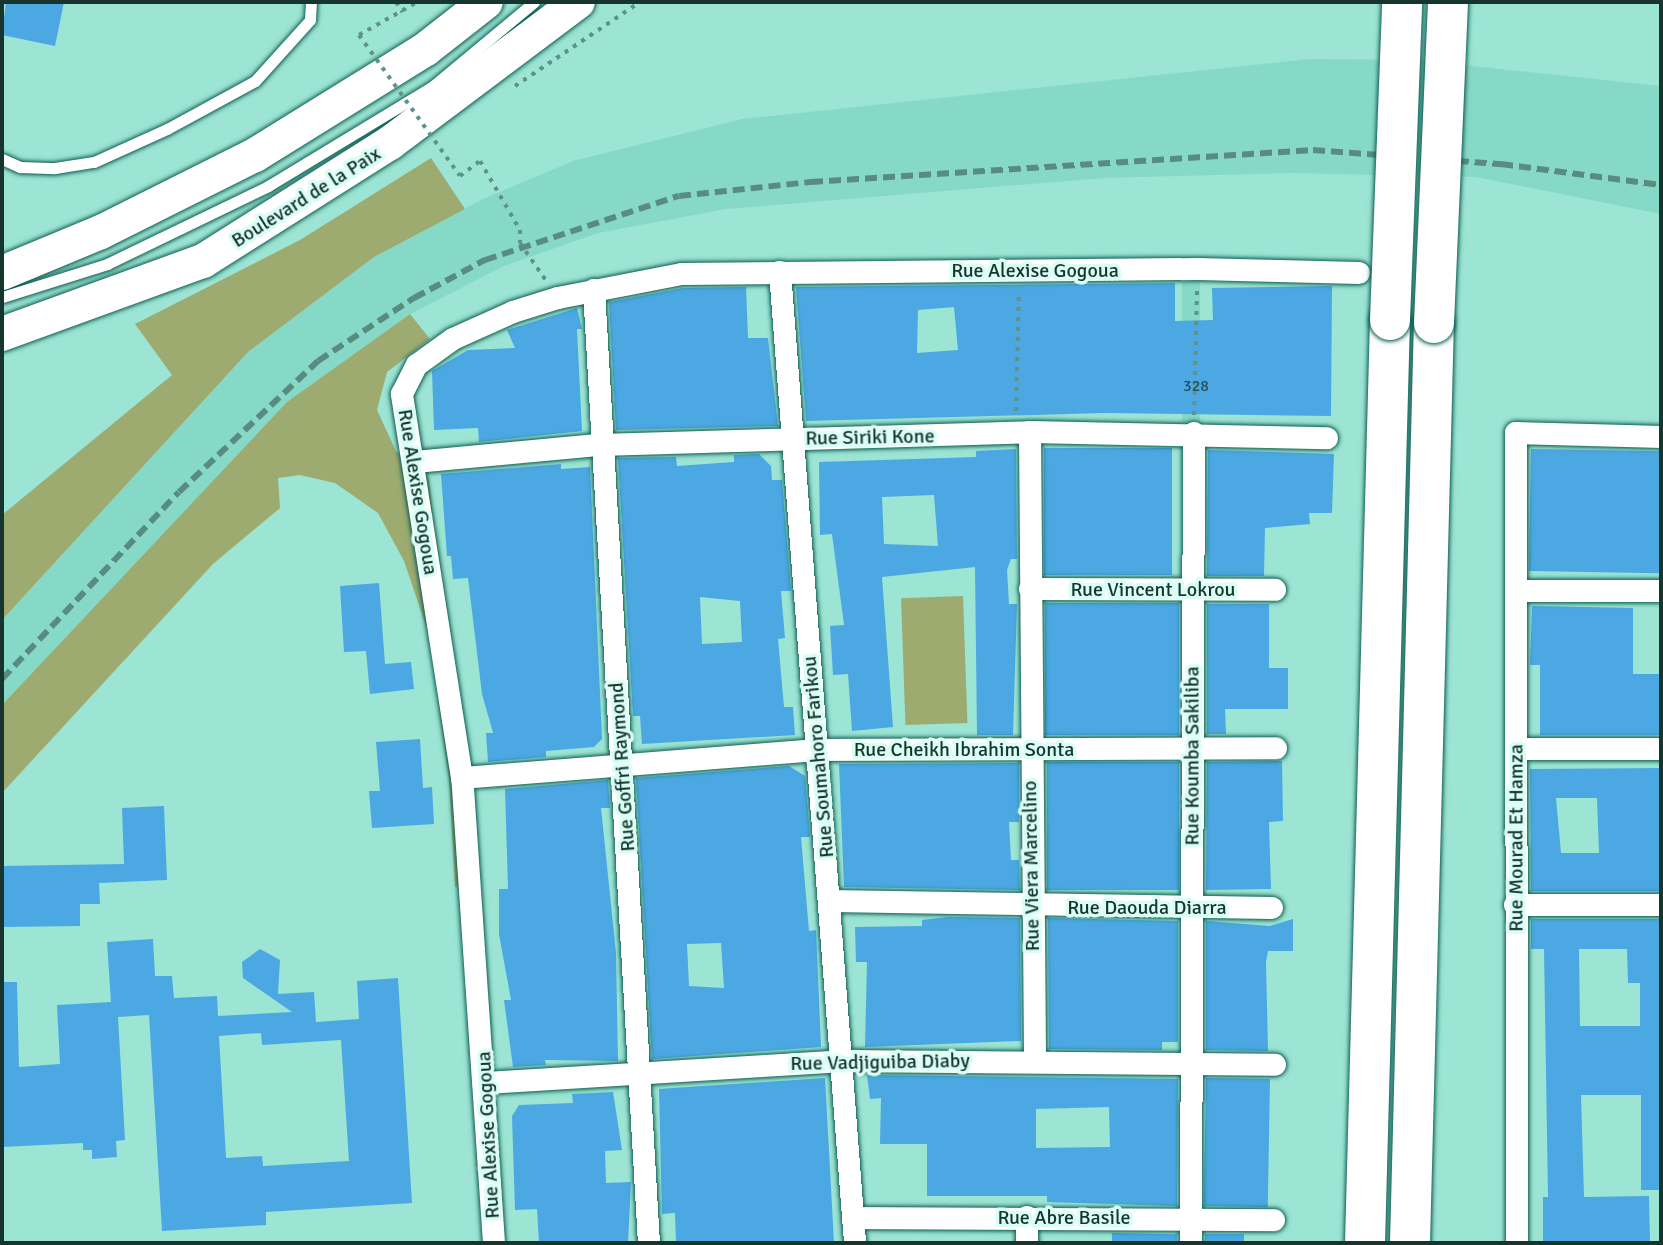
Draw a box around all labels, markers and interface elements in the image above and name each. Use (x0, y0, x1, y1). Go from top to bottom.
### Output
street label: Boulevard de la Paix (227, 141, 385, 253)
street label: Rue Alexise Gogoua (951, 258, 1119, 282)
house number: 328 (1183, 376, 1209, 396)
street label: Rue Alexise Gogoua (393, 407, 443, 577)
street label: Rue Siriki Kone (805, 424, 935, 450)
street label: Rue Vincent Lokrou (1070, 577, 1236, 601)
street label: Rue Soumahoro Farikou (797, 655, 839, 859)
street label: Rue Koumba Sakiliba (1180, 666, 1204, 846)
street label: Rue Goffri Raymond (604, 682, 640, 852)
street label: Rue Cheikh Ibrahim Sonta (854, 737, 1074, 761)
street label: Rue Mourad Et Hamza (1504, 744, 1528, 932)
street label: Rue Viera Marcelino (1018, 780, 1044, 952)
street label: Rue Daouda Diarra (1067, 895, 1227, 919)
street label: Rue Vadjiguiba Diaby (790, 1048, 970, 1076)
street label: Rue Alexise Gogoua (472, 1051, 504, 1219)
street label: Rue Abre Basile (997, 1205, 1131, 1229)

